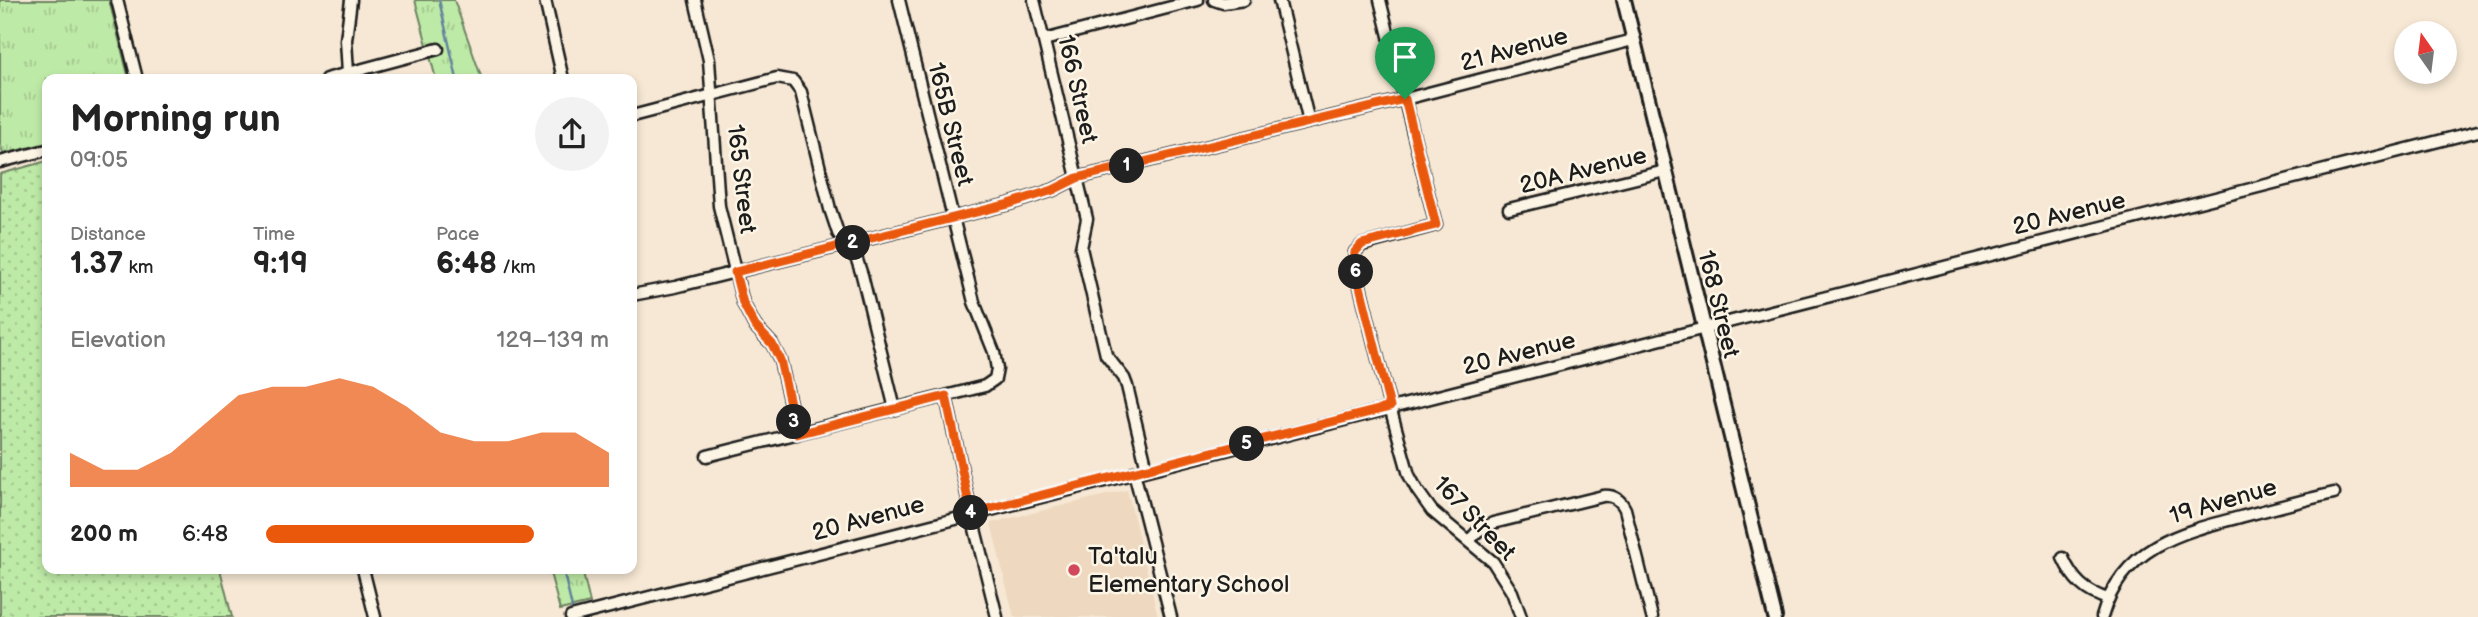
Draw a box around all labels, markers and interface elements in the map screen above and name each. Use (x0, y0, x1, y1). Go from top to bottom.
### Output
street label: 21 Avenue (1457, 21, 1571, 78)
north arrow (2394, 21, 2457, 84)
map controls (2394, 21, 2457, 84)
pin (1375, 27, 1435, 99)
street label: 166 Street (1051, 32, 1104, 147)
icon: arrive (1386, 38, 1424, 76)
street label: 165B Street (921, 59, 980, 189)
text: Morning run (70, 97, 281, 142)
button: share (535, 97, 609, 171)
street label: 165 Street (720, 123, 763, 236)
street label: 20A Avenue (1517, 141, 1650, 200)
text: 09:05 (70, 146, 128, 174)
pin: 1 (1110, 148, 1144, 184)
text: 1 (1123, 154, 1131, 177)
street label: 20 Avenue (2010, 185, 2129, 242)
text: Distance (70, 223, 146, 246)
text: Time (253, 223, 295, 246)
text: Pace (436, 223, 479, 246)
pin: 2 (836, 226, 870, 260)
text: 2 (847, 231, 858, 254)
text: 1.37 (70, 246, 123, 282)
text: 9:19 (253, 246, 308, 282)
text: 6:48 (436, 246, 497, 282)
street label: 168 Street (1691, 247, 1746, 362)
pin: 6 (1338, 254, 1374, 290)
text: km (123, 256, 153, 279)
text: /km (497, 256, 536, 279)
text: 6 (1350, 260, 1361, 283)
street label: 20 Avenue (1460, 325, 1579, 382)
text: Elevation (70, 326, 166, 354)
text: 129–139 m (497, 326, 609, 354)
pin: 3 (776, 404, 812, 440)
text: 3 (788, 410, 799, 433)
pin: 5 (1230, 426, 1264, 462)
text: 5 (1241, 432, 1252, 455)
street label: 167 Street (1427, 470, 1522, 567)
street label: 19 Avenue (2166, 472, 2280, 531)
street label: 20 Avenue (809, 490, 928, 547)
pin: 4 (954, 496, 988, 530)
text: 4 (965, 501, 976, 524)
text: 200 m (70, 520, 138, 548)
text: 6:48 (182, 520, 228, 548)
place label: Ta'talu Elementary School (1088, 542, 1289, 599)
marker: Ta'talu Elementary School (1066, 562, 1082, 578)

